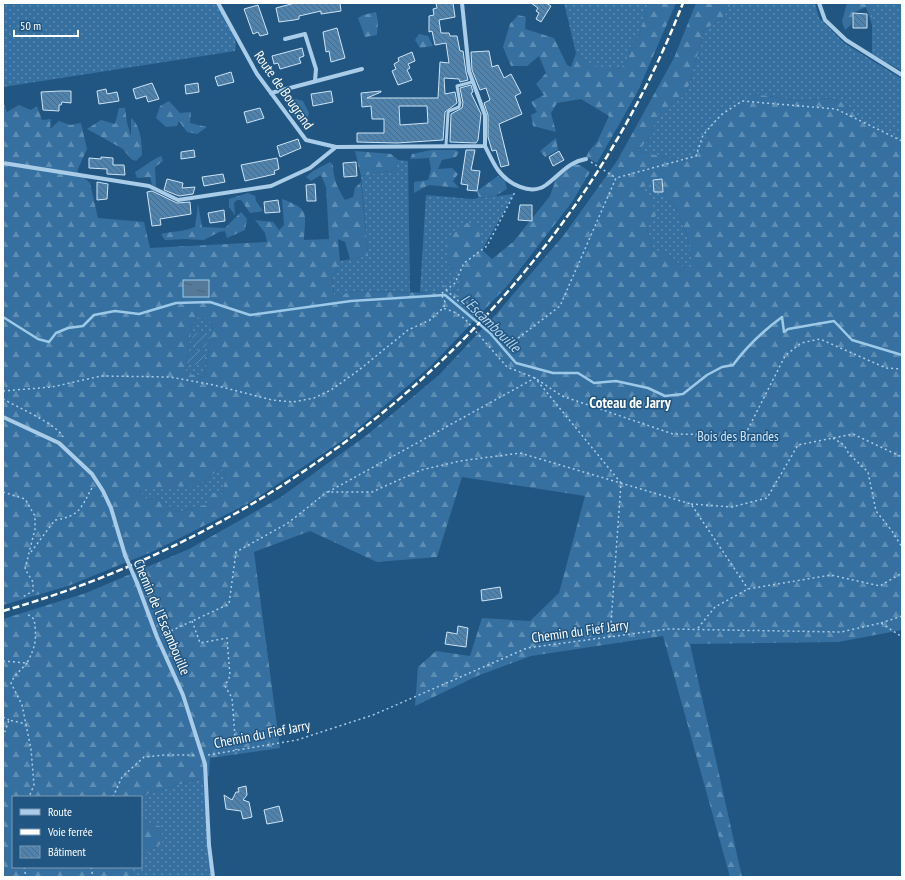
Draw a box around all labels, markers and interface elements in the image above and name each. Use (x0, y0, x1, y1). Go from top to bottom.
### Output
scale bar (14, 12, 78, 38)
text: 50 m (20, 18, 41, 33)
street label: Route de Bougrand (250, 47, 318, 133)
water label: L'Escambouille (457, 290, 525, 357)
district label: Coteau de Jarry (589, 393, 672, 412)
park label: Bois des Brandes (697, 427, 779, 445)
street label: Chemin de l'Escambouille (129, 556, 195, 678)
street label: Chemin du Fief Jarry (530, 615, 630, 647)
street label: Chemin du Fief Jarry (212, 716, 312, 752)
legend (12, 796, 142, 868)
text: Route (48, 804, 72, 819)
text: Voie ferrée (47, 824, 93, 839)
text: Bâtiment (48, 844, 86, 859)

